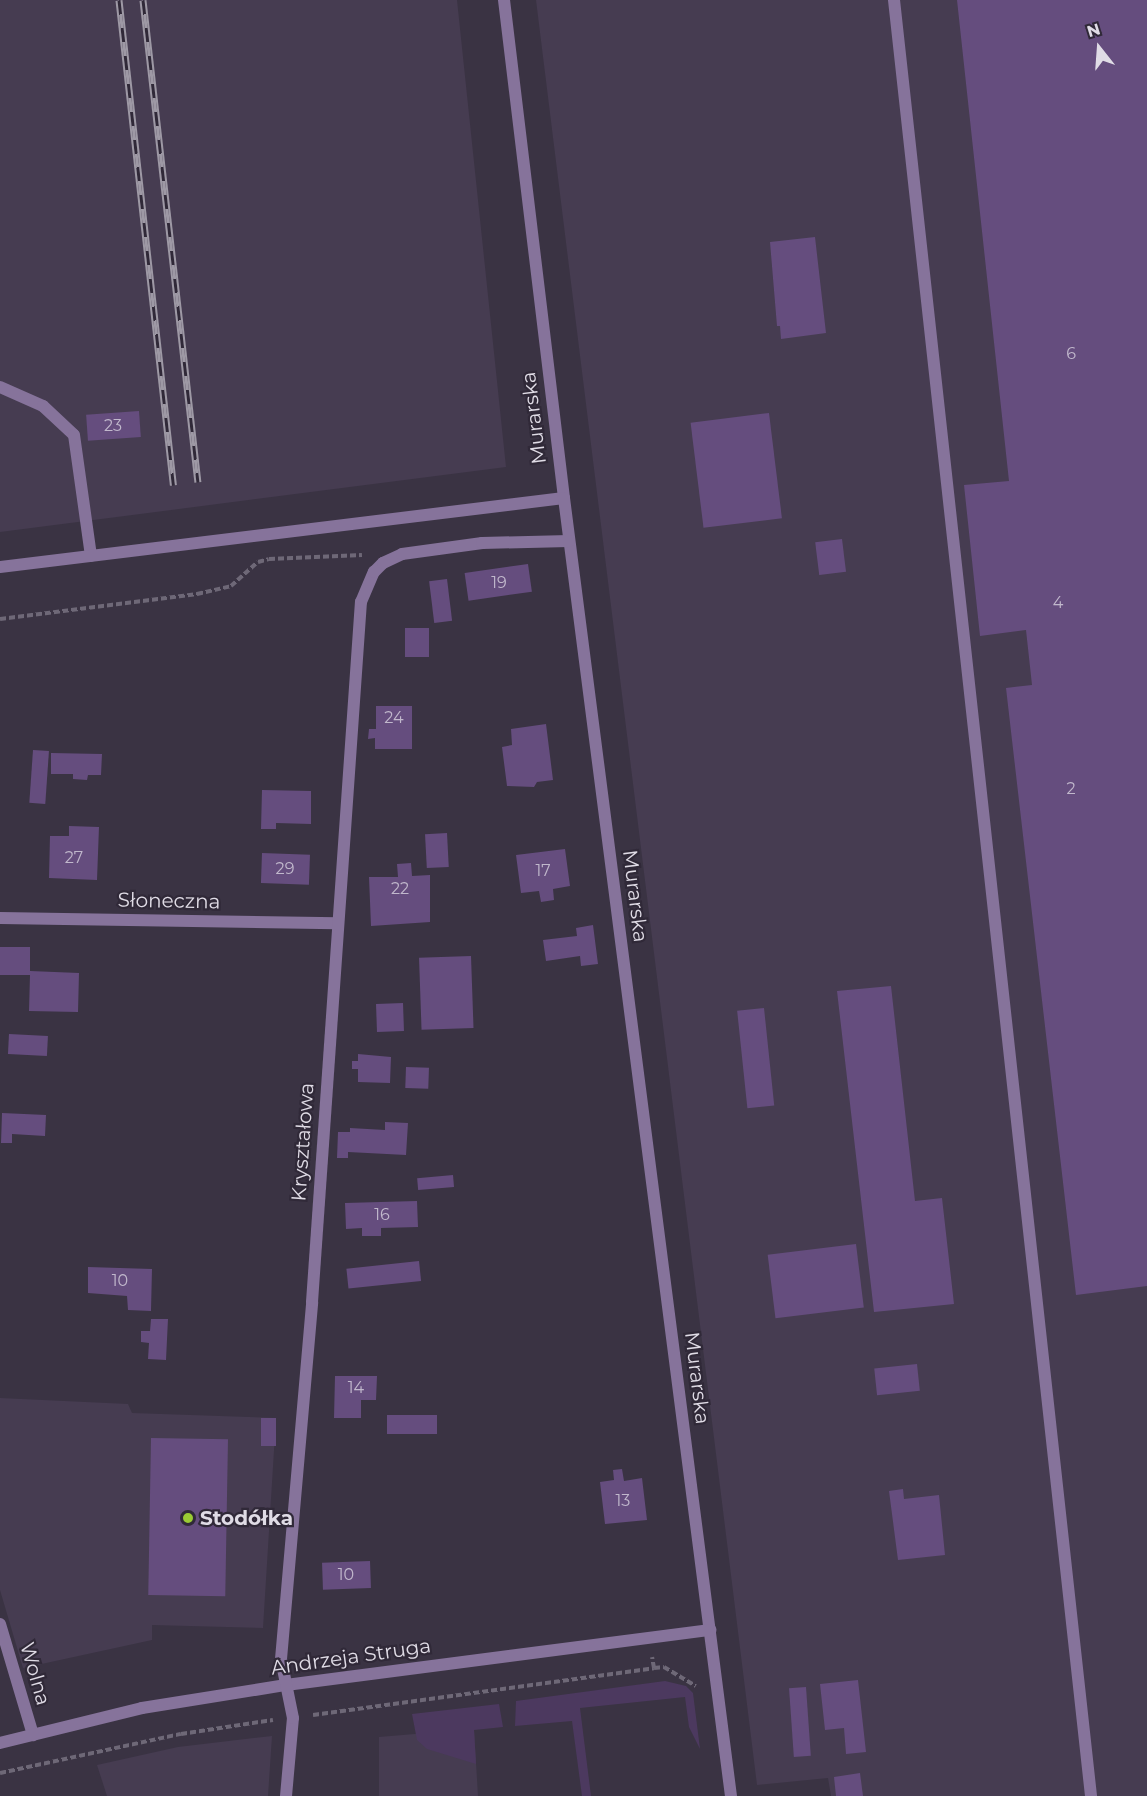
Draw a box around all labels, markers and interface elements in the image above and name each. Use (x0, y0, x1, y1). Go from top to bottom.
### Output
north arrow (1069, 18, 1129, 78)
text: N (1085, 19, 1103, 41)
house number: 6 (1066, 344, 1076, 364)
street label: Murarska (516, 370, 552, 466)
house number: 23 (104, 416, 122, 436)
house number: 19 (491, 573, 507, 593)
house number: 4 (1053, 593, 1063, 613)
house number: 24 (384, 708, 404, 728)
house number: 2 (1066, 779, 1076, 799)
house number: 27 (65, 848, 83, 868)
street label: Murarska (617, 848, 653, 944)
house number: 29 (276, 859, 294, 879)
house number: 17 (535, 861, 551, 881)
house number: 22 (391, 879, 409, 899)
street label: Słoneczna (117, 888, 221, 914)
street label: Kryształowa (287, 1082, 319, 1202)
house number: 16 (374, 1205, 390, 1225)
house number: 10 (112, 1271, 128, 1291)
street label: Murarska (679, 1330, 715, 1426)
house number: 14 (348, 1378, 364, 1398)
house number: 13 (616, 1491, 630, 1511)
place label: Stodółka (200, 1506, 293, 1530)
marker: Stodółka (181, 1511, 195, 1525)
house number: 10 (338, 1565, 354, 1585)
street label: Andrzeja Struga (269, 1634, 433, 1680)
street label: Wolna (15, 1640, 55, 1708)

